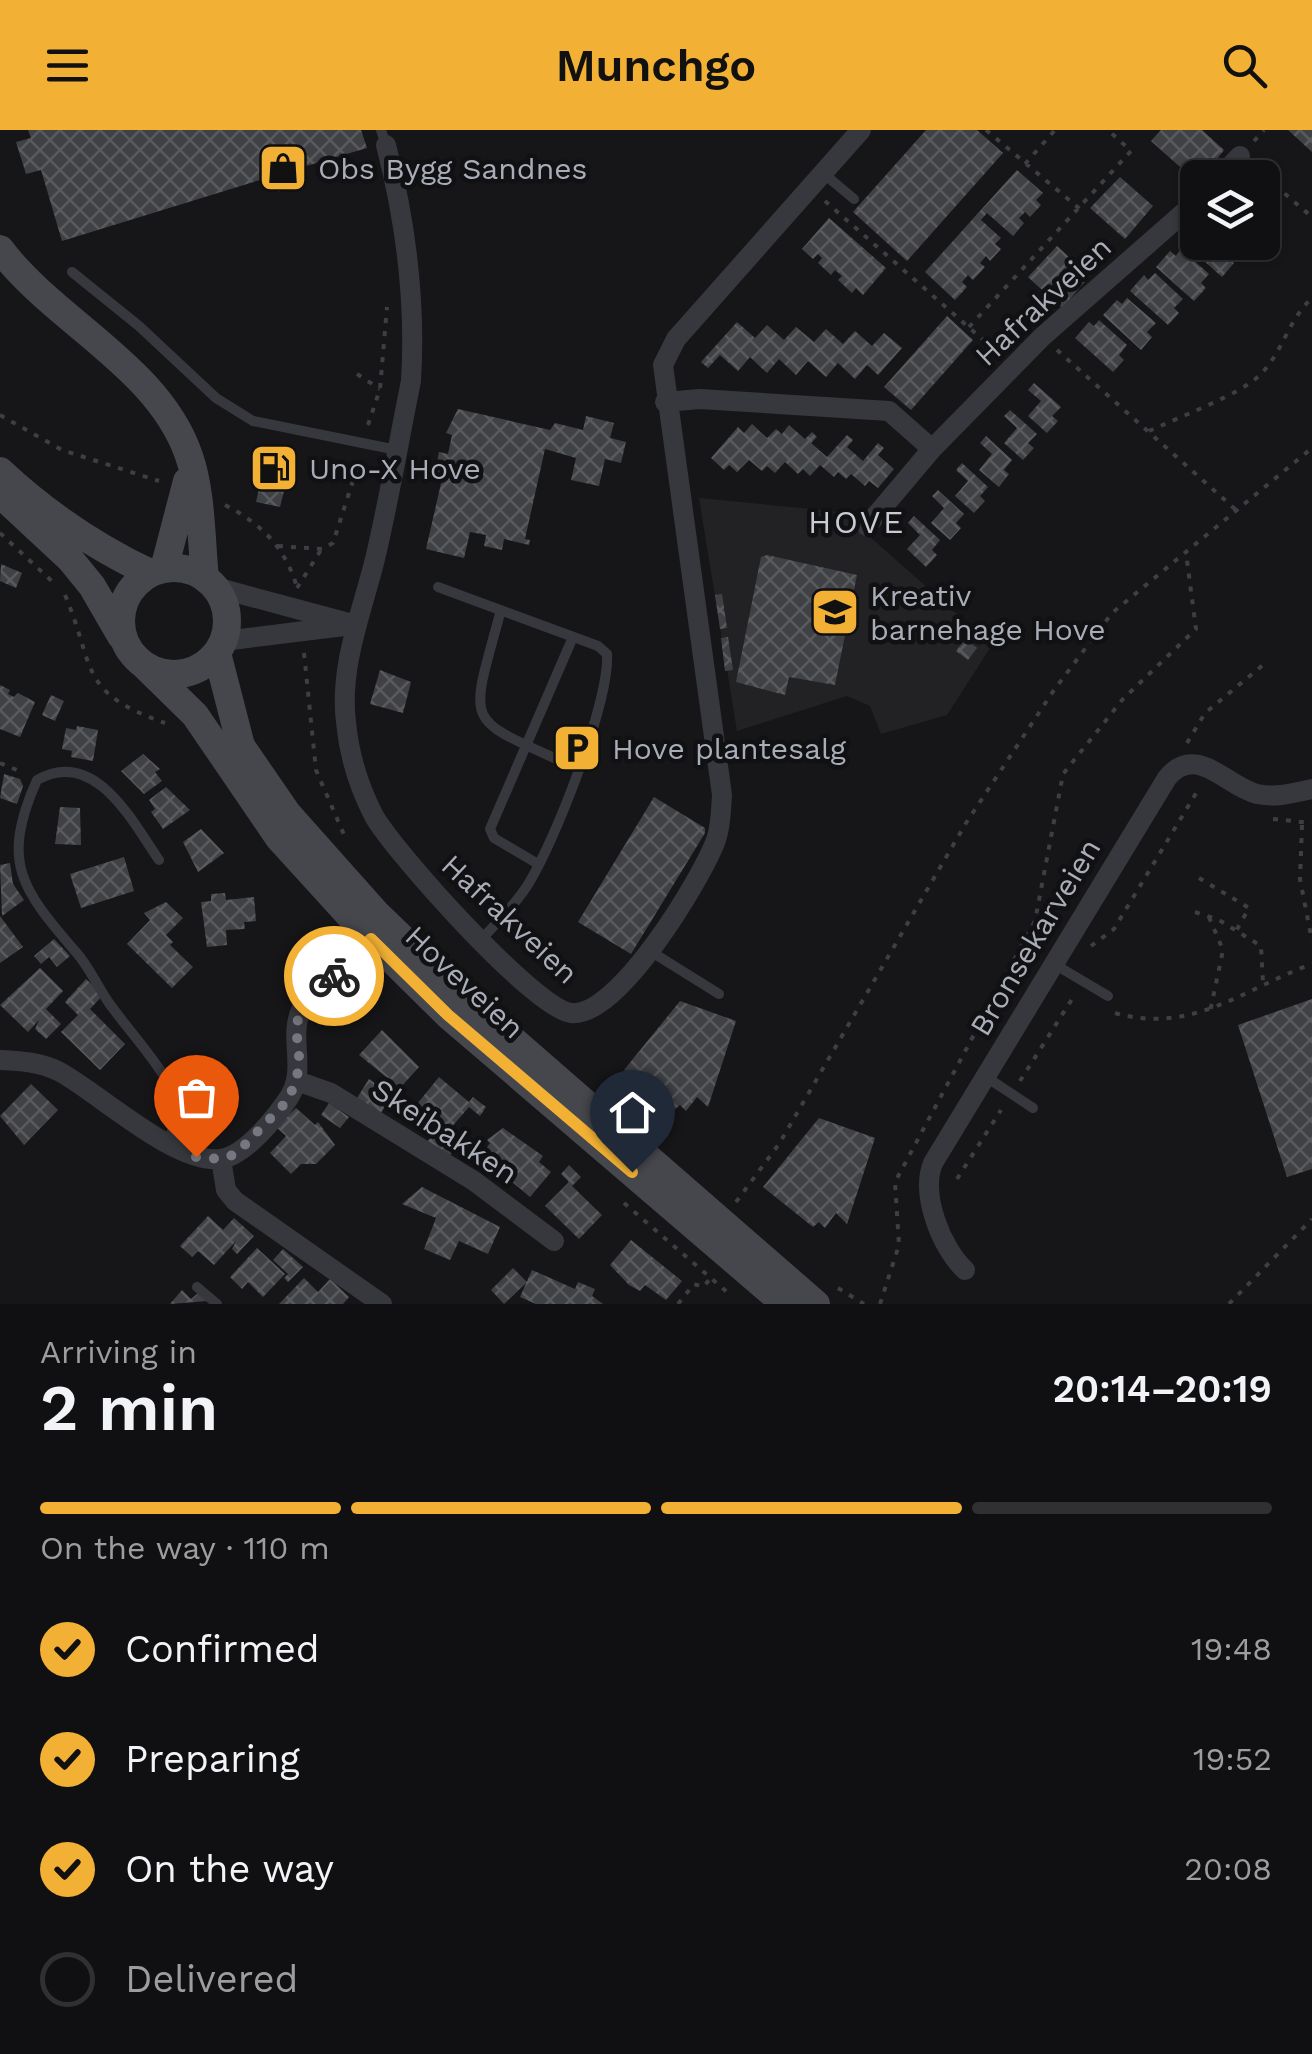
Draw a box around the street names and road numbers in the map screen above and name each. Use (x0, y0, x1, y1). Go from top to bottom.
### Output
street label: Hafrakveien (968, 229, 1118, 373)
street label: Bronsekarveien (962, 832, 1108, 1042)
street label: Hafrakveien (435, 847, 585, 991)
street label: Hoveveien (399, 918, 531, 1046)
street label: Skeibakken (366, 1071, 524, 1191)

